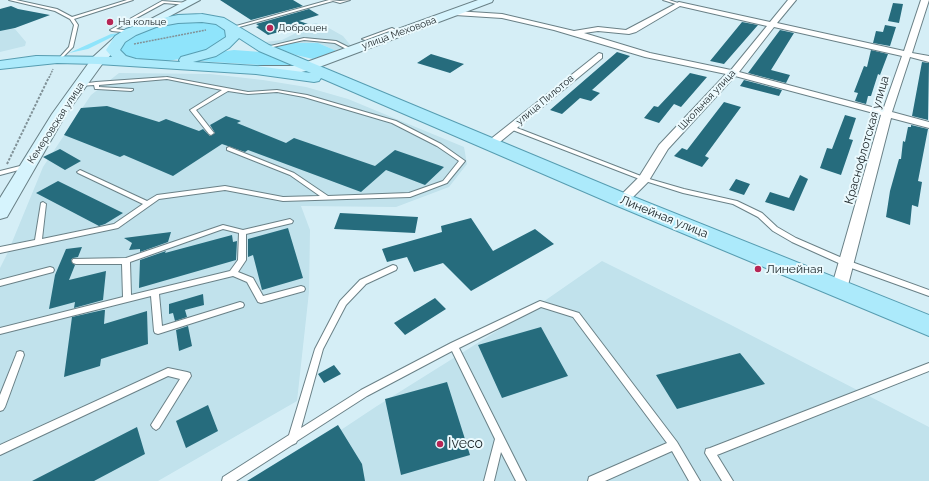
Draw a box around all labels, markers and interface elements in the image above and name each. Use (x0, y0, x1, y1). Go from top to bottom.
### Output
street label: улица Меховова (360, 14, 438, 52)
place label: На кольце (118, 16, 166, 28)
marker: На кольце (105, 17, 115, 27)
place label: Доброцен (278, 22, 327, 34)
marker: Доброцен (265, 23, 275, 33)
street label: Школьная улица (676, 67, 738, 133)
street label: улица Пилотов (514, 72, 576, 128)
street label: Краснофлотская улица (842, 74, 892, 206)
street label: Кемеровская улица (25, 80, 87, 166)
street label: Линейная улица (618, 193, 710, 241)
place label: Линейная (766, 262, 823, 276)
marker: Линейная (753, 264, 763, 274)
place label: Iveco (448, 436, 483, 452)
marker: Iveco (435, 439, 445, 449)

